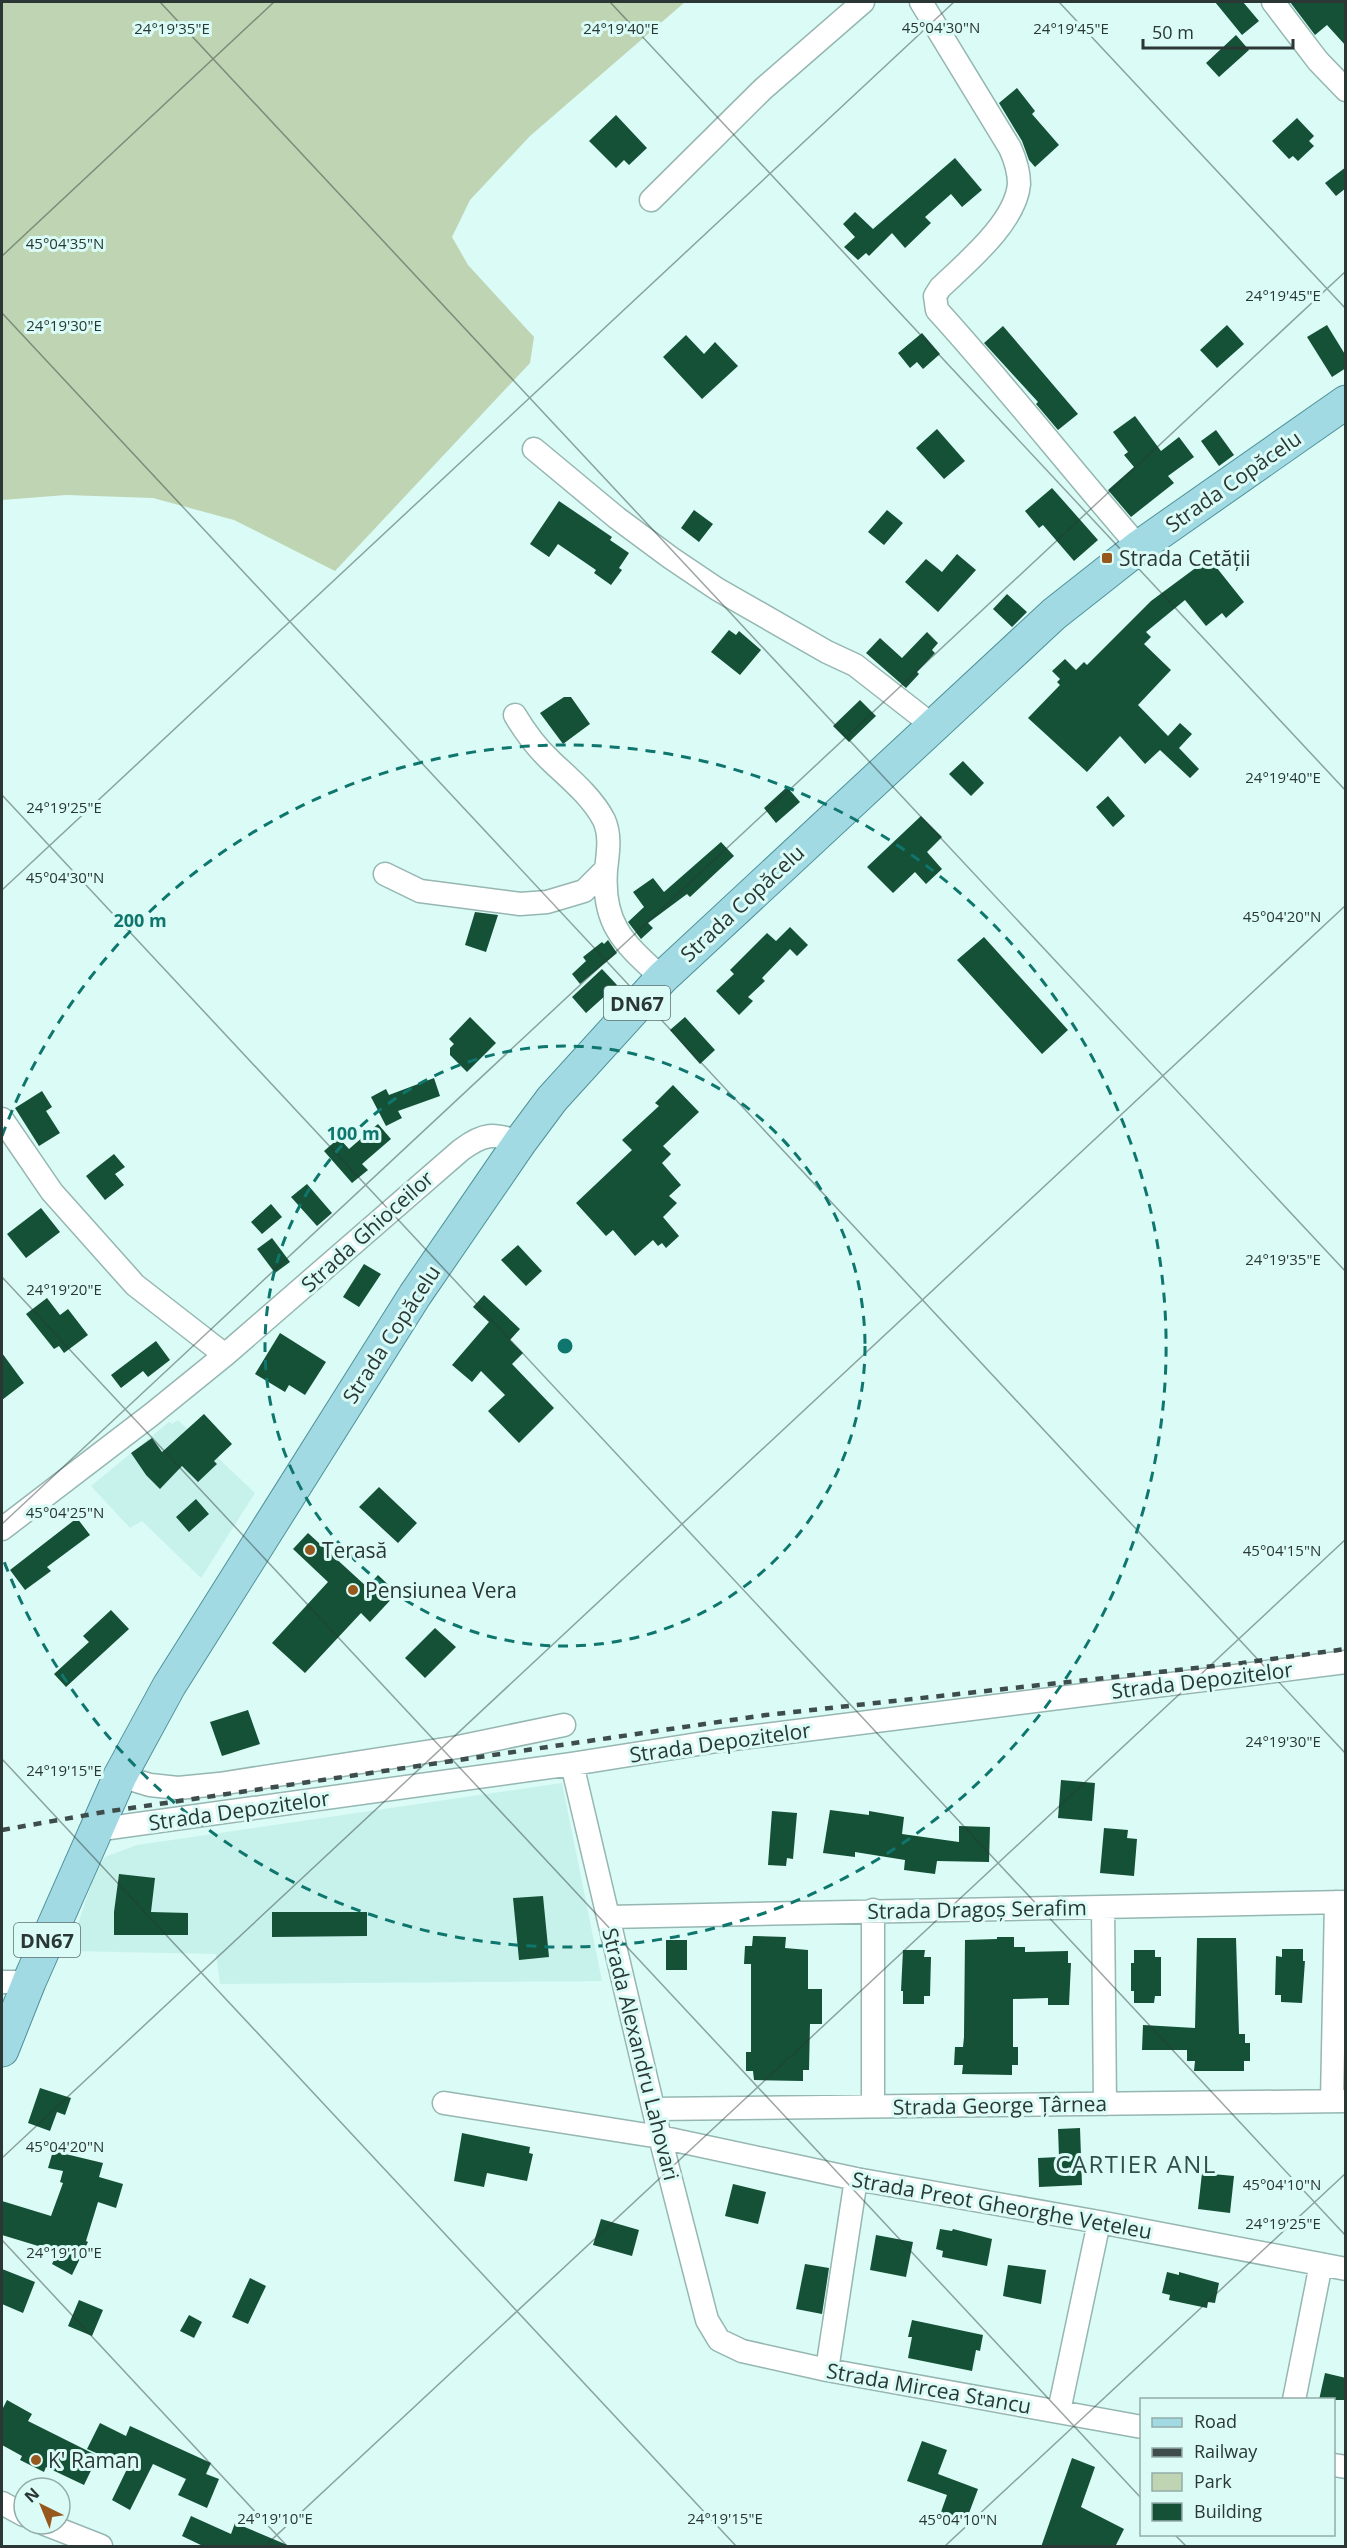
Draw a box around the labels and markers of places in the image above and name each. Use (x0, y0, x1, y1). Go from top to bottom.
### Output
place label: Strada Cetății (1119, 544, 1251, 572)
marker: Strada Cetății (1100, 551, 1114, 565)
centre of rings (555, 1336, 575, 1356)
place label: Terasă (322, 1536, 387, 1564)
marker: Terasă (303, 1543, 317, 1557)
place label: Pensiunea Vera (365, 1576, 517, 1604)
marker: Pensiunea Vera (346, 1583, 360, 1597)
place label: K' Raman (48, 2446, 140, 2474)
marker: K' Raman (29, 2453, 43, 2467)

